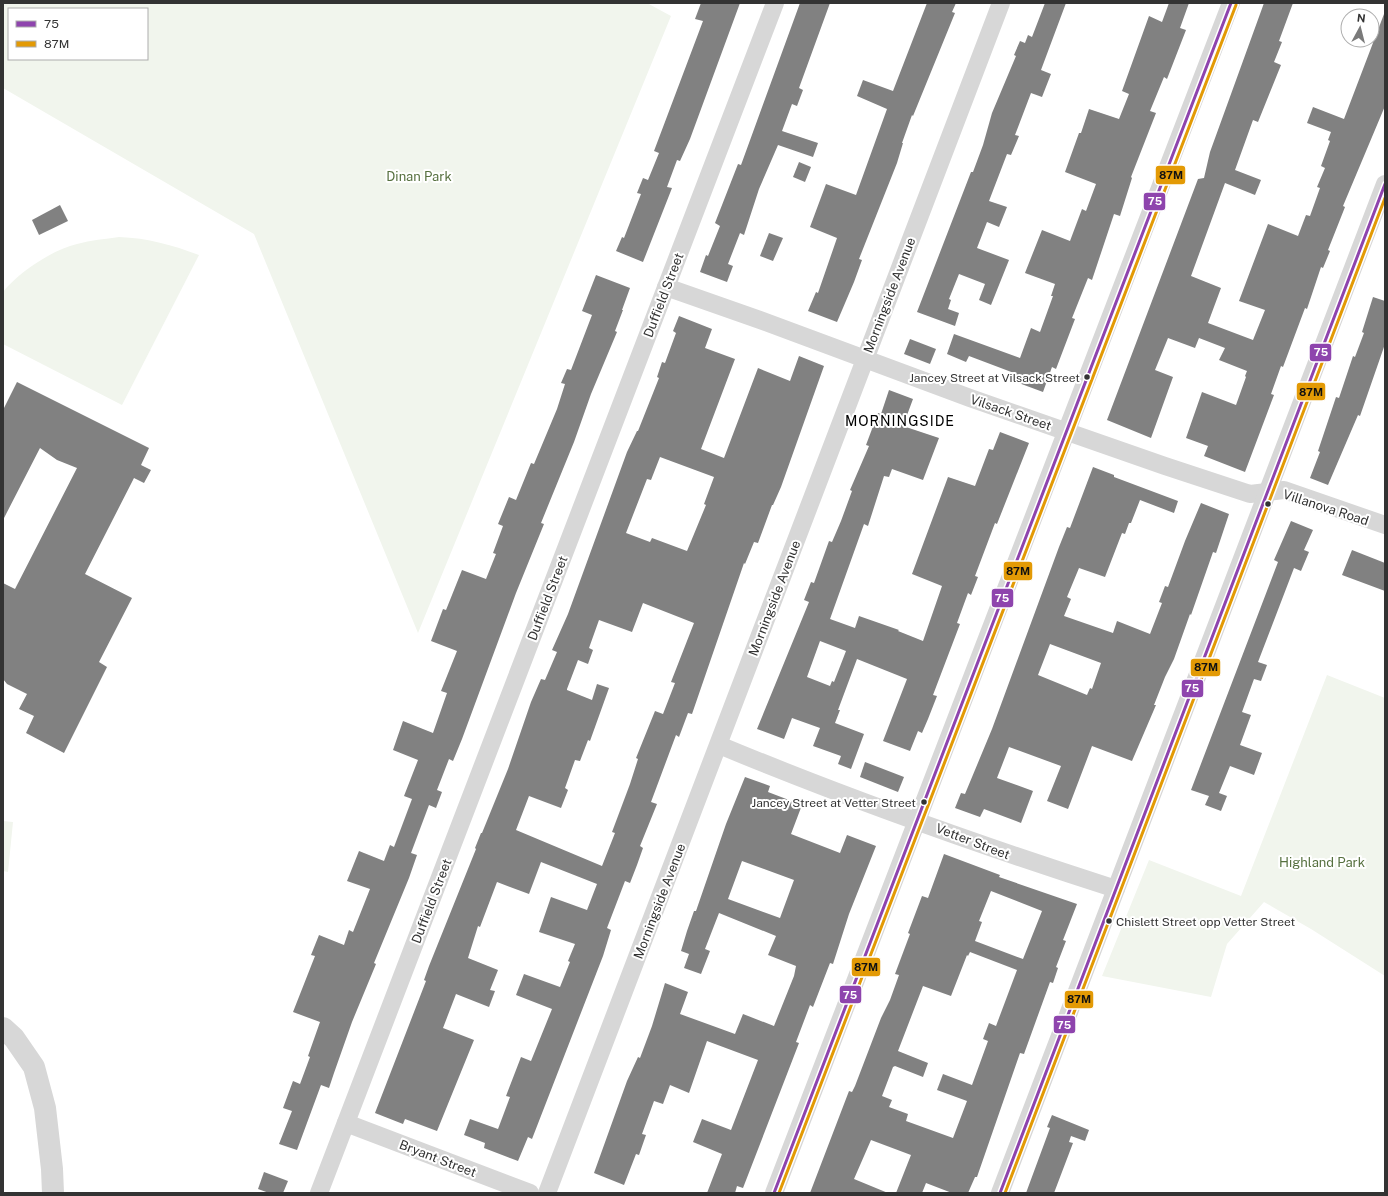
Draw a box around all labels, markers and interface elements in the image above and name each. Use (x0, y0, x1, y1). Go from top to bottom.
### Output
legend (8, 8, 148, 60)
north arrow (1340, 8, 1380, 48)
text: N (1356, 12, 1366, 25)
text: 75 (44, 17, 59, 31)
text: 87M (44, 37, 69, 51)
line badge: 87M (1155, 165, 1186, 185)
park label: Dinan Park (386, 169, 452, 184)
text: 87M (1159, 169, 1183, 181)
line badge: 75 (1143, 192, 1166, 211)
text: 75 (1148, 195, 1162, 207)
street label: Morningside Avenue (860, 235, 918, 355)
street label: Duffield Street (640, 251, 687, 340)
line badge: 75 (1309, 343, 1332, 362)
text: 75 (1314, 346, 1328, 358)
place label: Jancey Street at Vilsack Street (909, 371, 1080, 385)
marker: Jancey Street at Vilsack Street (1082, 372, 1092, 382)
line badge: 87M (1296, 382, 1326, 401)
text: 87M (1299, 386, 1323, 398)
street label: Vilsack Street (968, 392, 1053, 433)
district label: MORNINGSIDE (845, 413, 955, 429)
street label: Villanova Road (1281, 487, 1371, 528)
unlabelled marker (1263, 499, 1273, 509)
street label: Morningside Avenue (745, 538, 803, 658)
street label: Duffield Street (524, 554, 571, 643)
line badge: 87M (1003, 561, 1033, 581)
text: 87M (1006, 565, 1030, 577)
line badge: 75 (991, 588, 1014, 608)
text: 75 (995, 592, 1009, 604)
line badge: 87M (1190, 658, 1221, 677)
text: 87M (1194, 661, 1218, 673)
line badge: 75 (1181, 679, 1204, 698)
text: 75 (1185, 682, 1199, 694)
place label: Jancey Street at Vetter Street (752, 796, 916, 810)
marker: Jancey Street at Vetter Street (919, 797, 929, 807)
street label: Vetter Street (934, 820, 1012, 862)
street label: Morningside Avenue (630, 841, 688, 961)
park label: Highland Park (1279, 855, 1365, 870)
street label: Duffield Street (408, 857, 455, 946)
place label: Chislett Street opp Vetter Street (1116, 915, 1296, 929)
marker: Chislett Street opp Vetter Street (1104, 916, 1114, 926)
line badge: 87M (851, 957, 881, 977)
text: 87M (854, 961, 878, 973)
line badge: 75 (839, 985, 862, 1004)
text: 75 (843, 989, 857, 1001)
line badge: 87M (1064, 990, 1094, 1009)
text: 87M (1067, 993, 1091, 1005)
line badge: 75 (1053, 1015, 1076, 1034)
text: 75 (1057, 1019, 1071, 1031)
street label: Bryant Street (397, 1137, 478, 1180)

